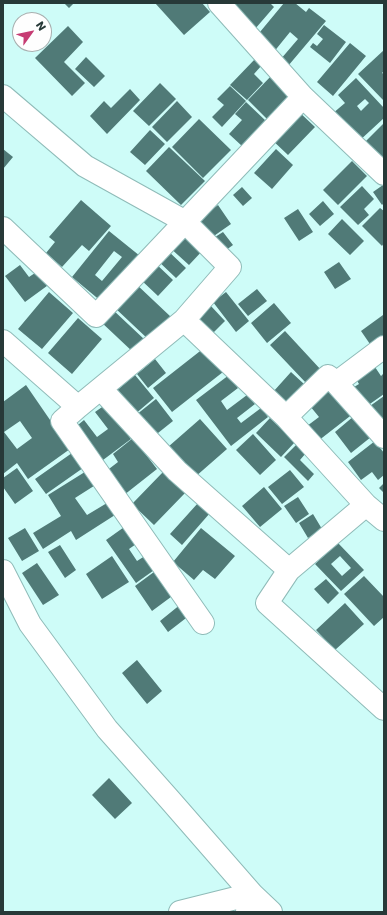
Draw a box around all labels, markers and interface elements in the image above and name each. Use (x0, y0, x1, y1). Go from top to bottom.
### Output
north arrow (12, 12, 52, 52)
text: N (32, 18, 50, 34)

